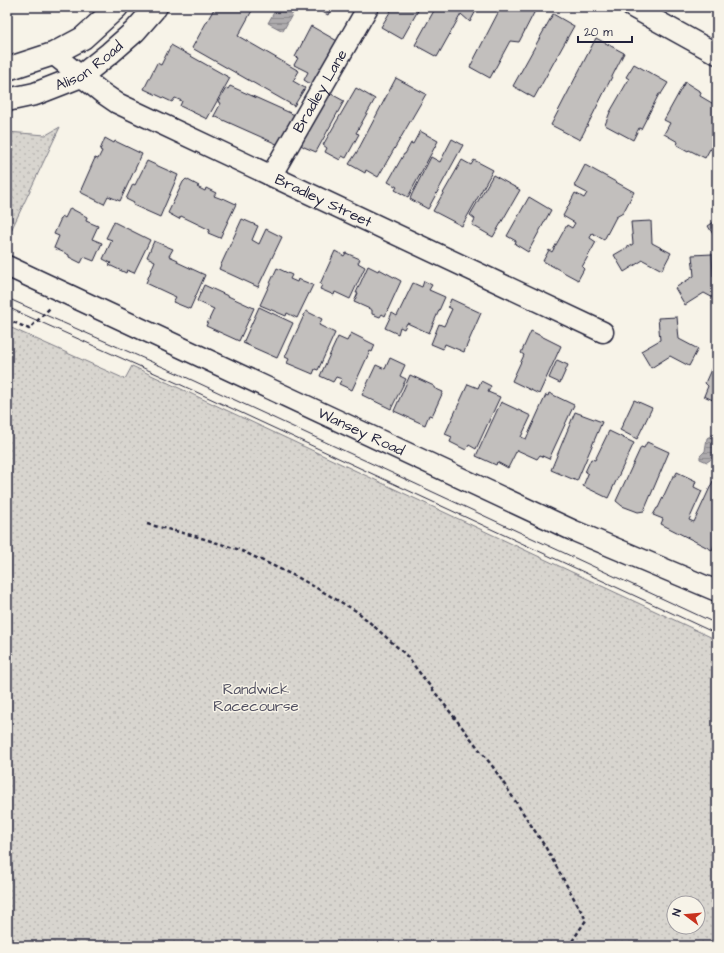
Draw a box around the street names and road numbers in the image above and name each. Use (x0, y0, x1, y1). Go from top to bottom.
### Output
street label: Alison Road (52, 36, 128, 96)
street label: Bradley Lane (288, 46, 352, 137)
street label: Bradley Street (271, 169, 375, 233)
street label: Wansey Road (314, 403, 408, 461)

